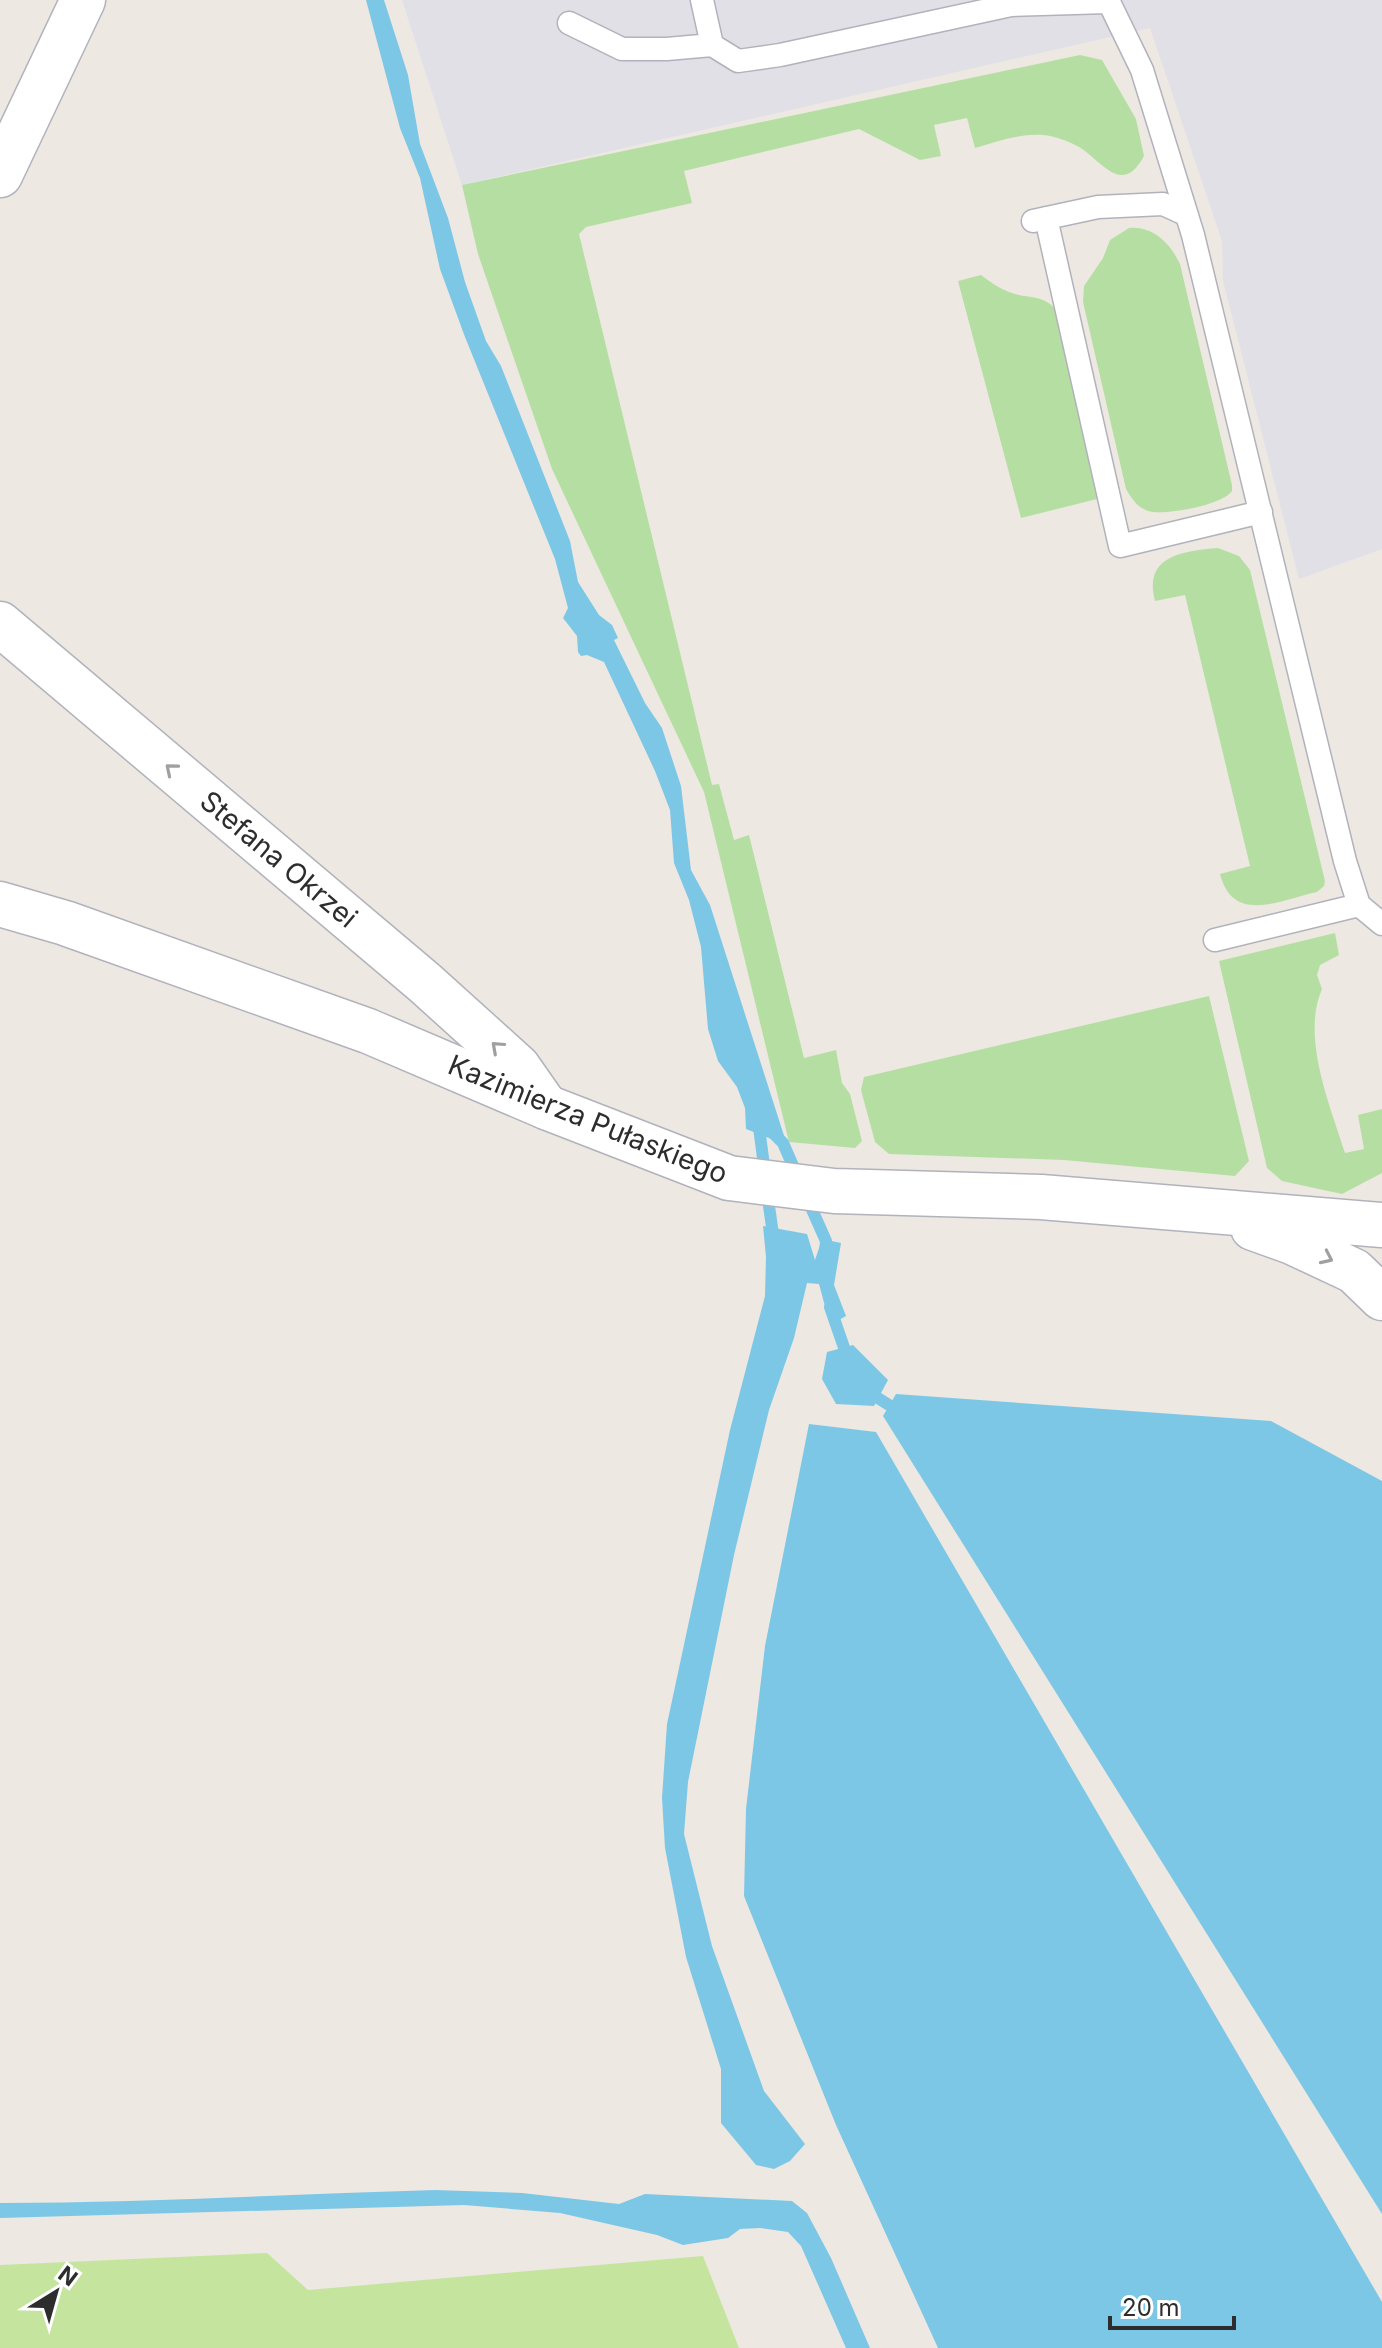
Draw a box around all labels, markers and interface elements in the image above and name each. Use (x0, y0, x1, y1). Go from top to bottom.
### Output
one-way arrow (166, 764, 181, 779)
street label: Stefana Okrzei (194, 783, 364, 935)
one-way arrow (491, 1043, 506, 1057)
street label: Kazimierza Pułaskiego (443, 1047, 733, 1191)
one-way arrow (1318, 1248, 1333, 1264)
north arrow (16, 2252, 96, 2332)
text: N (54, 2261, 83, 2291)
scale bar (1110, 2280, 1234, 2330)
text: 20 m (1122, 2293, 1180, 2322)

